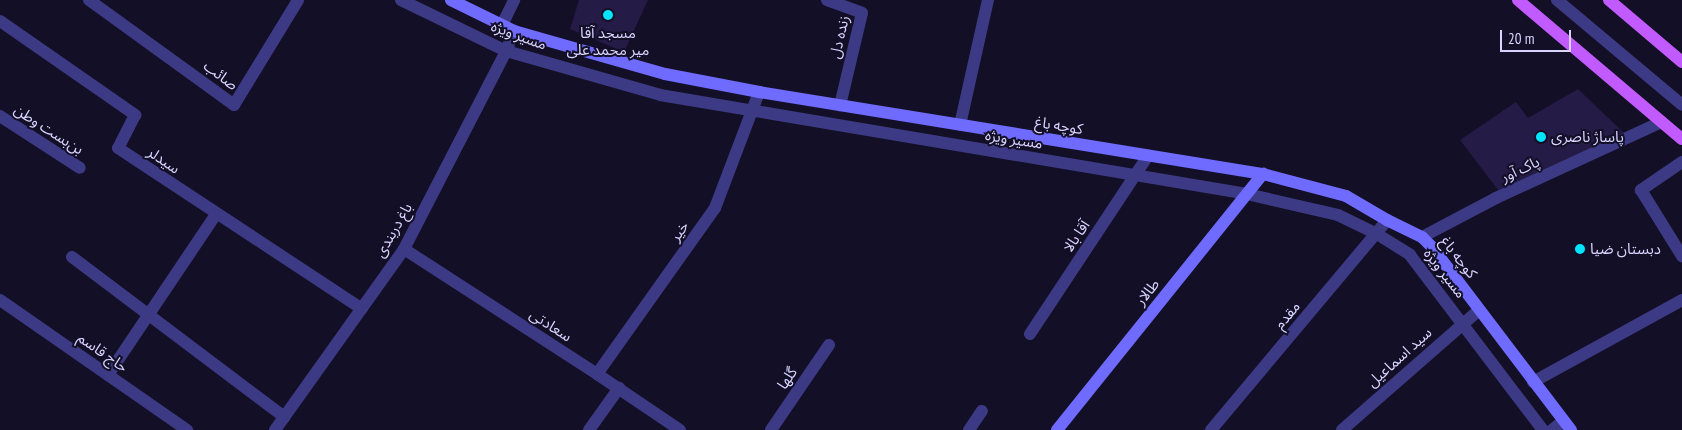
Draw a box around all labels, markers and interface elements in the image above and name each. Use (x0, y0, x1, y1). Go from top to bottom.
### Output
marker: مسجد آقا میر محمد علی (602, 9, 614, 21)
street label: زنده دل (825, 14, 853, 60)
street label: مسیر ویژه (489, 17, 549, 53)
scale bar (1502, 20, 1573, 52)
place label: مسجد آقا میر محمد علی (567, 23, 649, 58)
text: 20 m (1508, 29, 1534, 48)
street label: صائب (200, 56, 242, 94)
street label: بن‌بست وطن (11, 100, 87, 158)
street label: کوچه باغ (1034, 112, 1084, 138)
street label: مسیر ویژه (984, 126, 1044, 152)
place label: پاساژ ناصری (1551, 128, 1624, 146)
marker: پاساژ ناصری (1535, 131, 1547, 143)
street label: سیدلر (144, 143, 184, 177)
street label: پاک آور (1498, 152, 1542, 186)
street label: باغ دربندی (370, 200, 416, 260)
street label: آقا بالا (1059, 216, 1093, 256)
street label: خیر (666, 217, 692, 245)
street label: کوچه باغ (1437, 232, 1481, 282)
place label: دبستان ضیا (1590, 240, 1661, 258)
marker: دبستان ضیا (1574, 243, 1586, 255)
street label: مسیر ویژه (1420, 245, 1470, 301)
street label: طالار (1131, 275, 1163, 309)
street label: مقدم (1270, 298, 1304, 332)
street label: سعادتی (527, 305, 575, 345)
street label: سید اسماعیل (1363, 323, 1435, 391)
street label: حاج قاسم (74, 328, 132, 376)
street label: گلها (773, 364, 801, 392)

